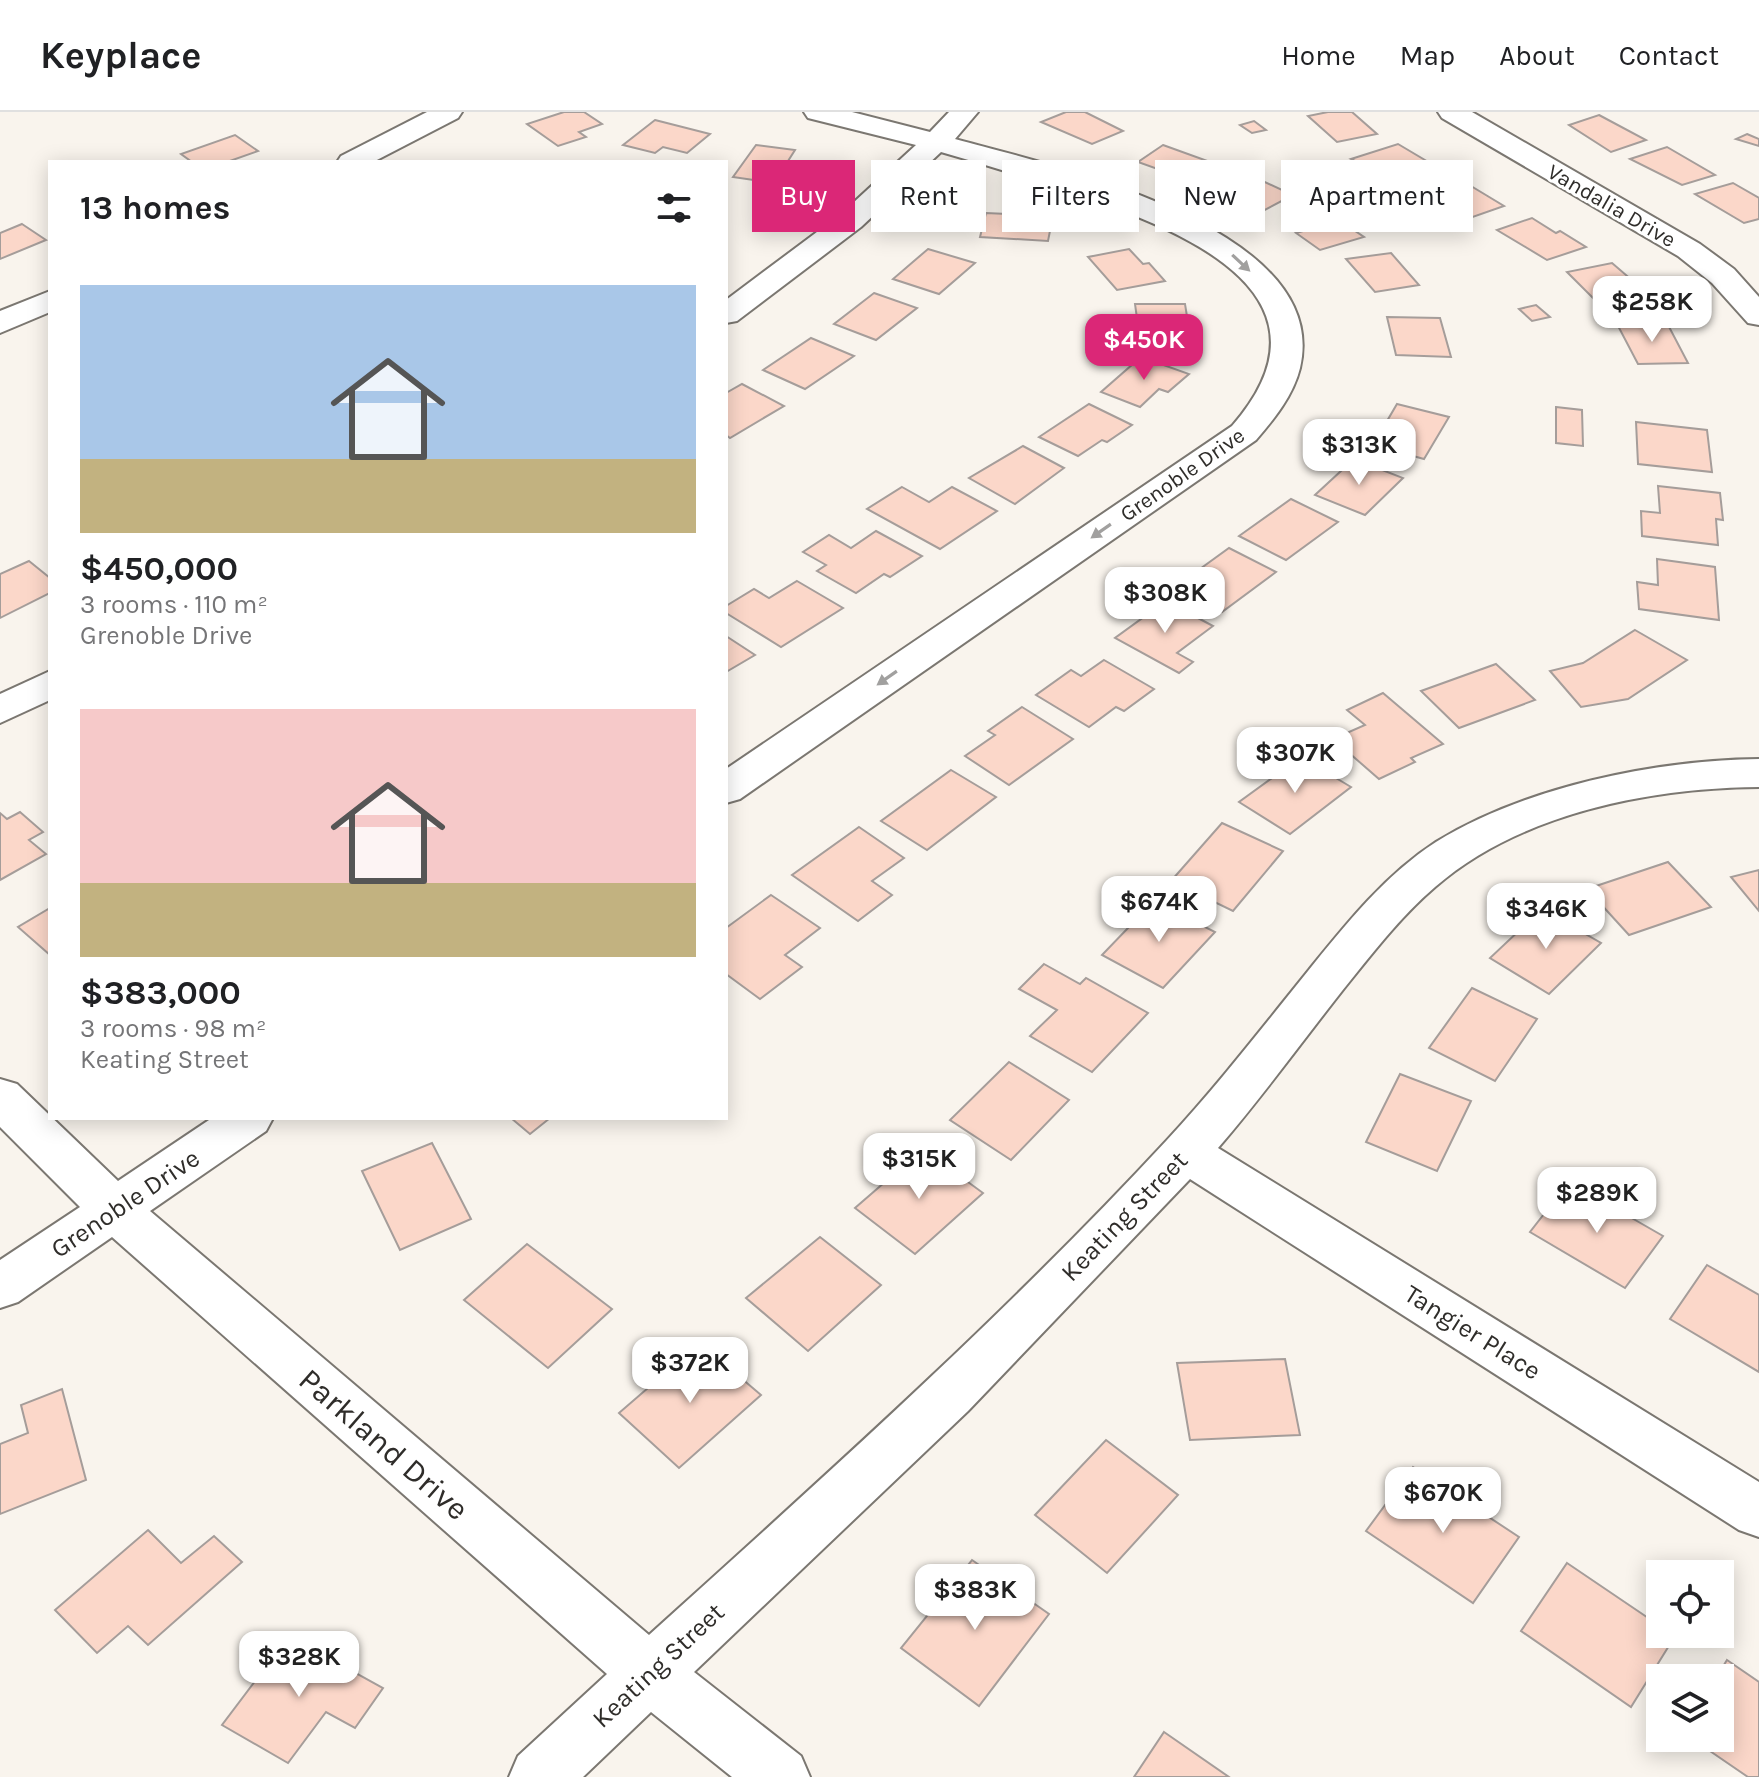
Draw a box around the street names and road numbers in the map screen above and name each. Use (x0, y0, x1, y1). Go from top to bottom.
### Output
street label: Vandalia Drive (1543, 159, 1680, 253)
street label: Grenoble Drive (1115, 422, 1250, 527)
street label: Grenoble Drive (45, 1142, 205, 1264)
street label: Keating Street (1055, 1145, 1194, 1288)
street label: Tangier Place (1399, 1278, 1547, 1387)
street label: Parkland Drive (291, 1361, 476, 1528)
street label: Keating Street (586, 1596, 731, 1734)

